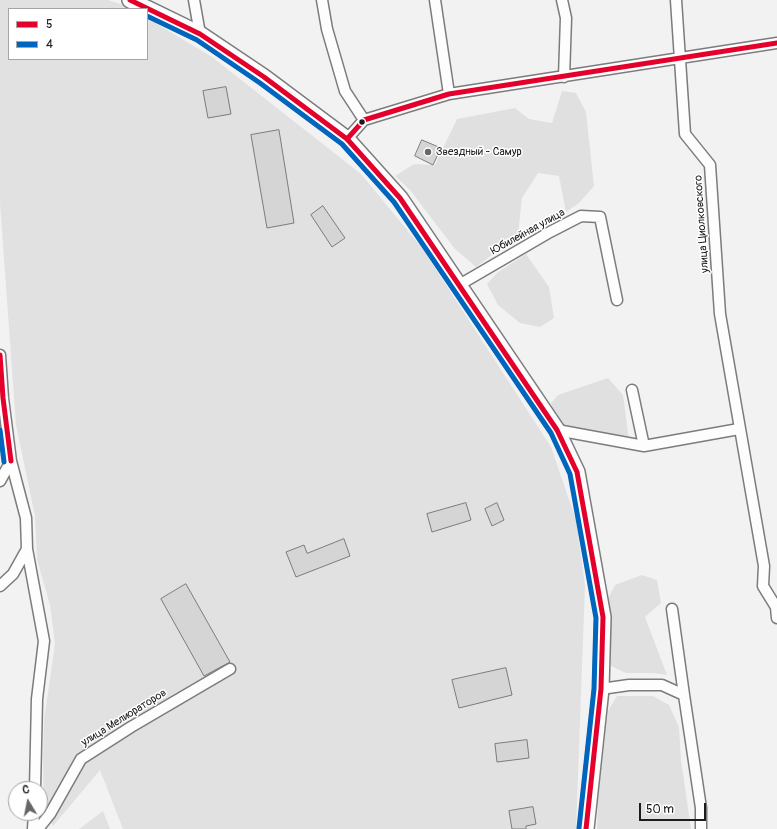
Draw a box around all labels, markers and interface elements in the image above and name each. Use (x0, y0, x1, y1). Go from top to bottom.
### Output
legend (8, 8, 148, 60)
text: 5 (46, 17, 53, 32)
text: 4 (46, 37, 53, 52)
unlabelled marker (357, 117, 367, 127)
place label: Звездный - Самур (436, 145, 522, 159)
marker: Звездный - Самур (423, 147, 433, 157)
street label: улица Циолковского (692, 175, 712, 273)
street label: Юбилейная улица (489, 206, 567, 258)
street label: улица Мелиораторов (79, 686, 169, 750)
north arrow (8, 781, 48, 821)
text: С (22, 783, 30, 797)
scale bar (641, 795, 708, 821)
text: 50 m (646, 802, 674, 817)

